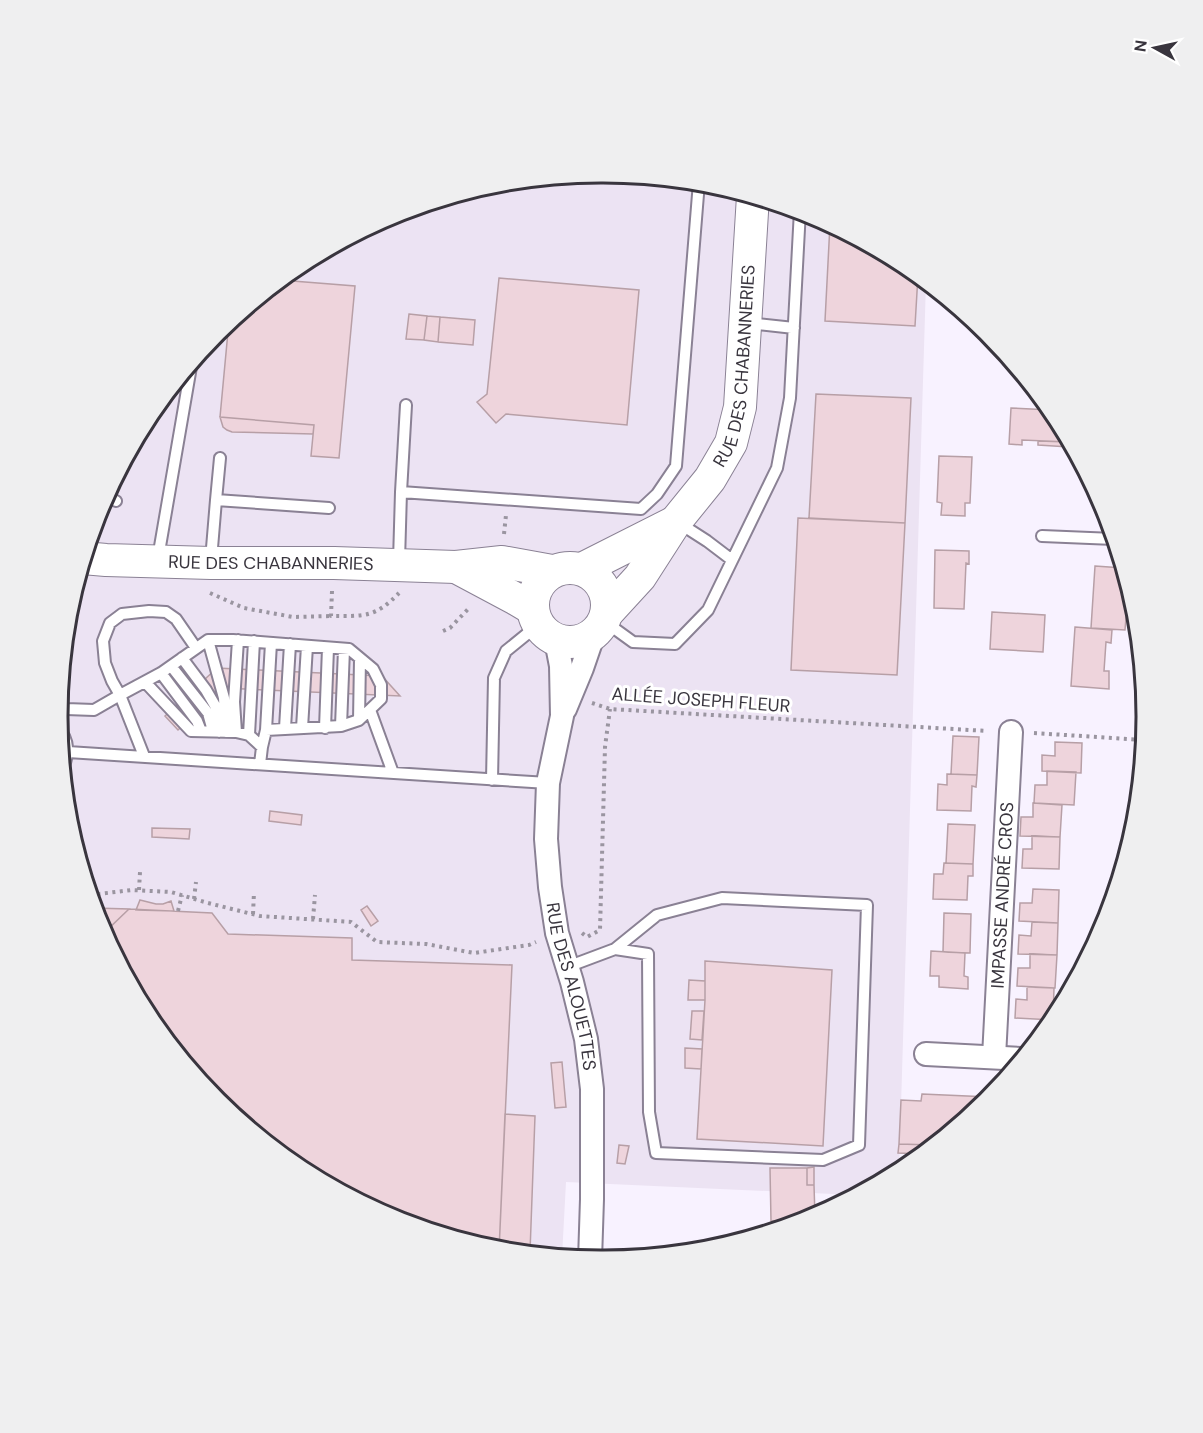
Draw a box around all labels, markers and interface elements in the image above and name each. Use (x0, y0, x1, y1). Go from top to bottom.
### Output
north arrow (1125, 18, 1185, 78)
text: N (1129, 39, 1152, 53)
street label: RUE DES CHABANNERIES (708, 264, 761, 471)
street label: RUE DES CHABANNERIES (168, 550, 374, 576)
street label: ALLÉE JOSEPH FLEUR (611, 682, 791, 718)
street label: IMPASSE ANDRÉ CROS (986, 801, 1019, 989)
street label: RUE DES ALOUETTES (540, 901, 602, 1072)

